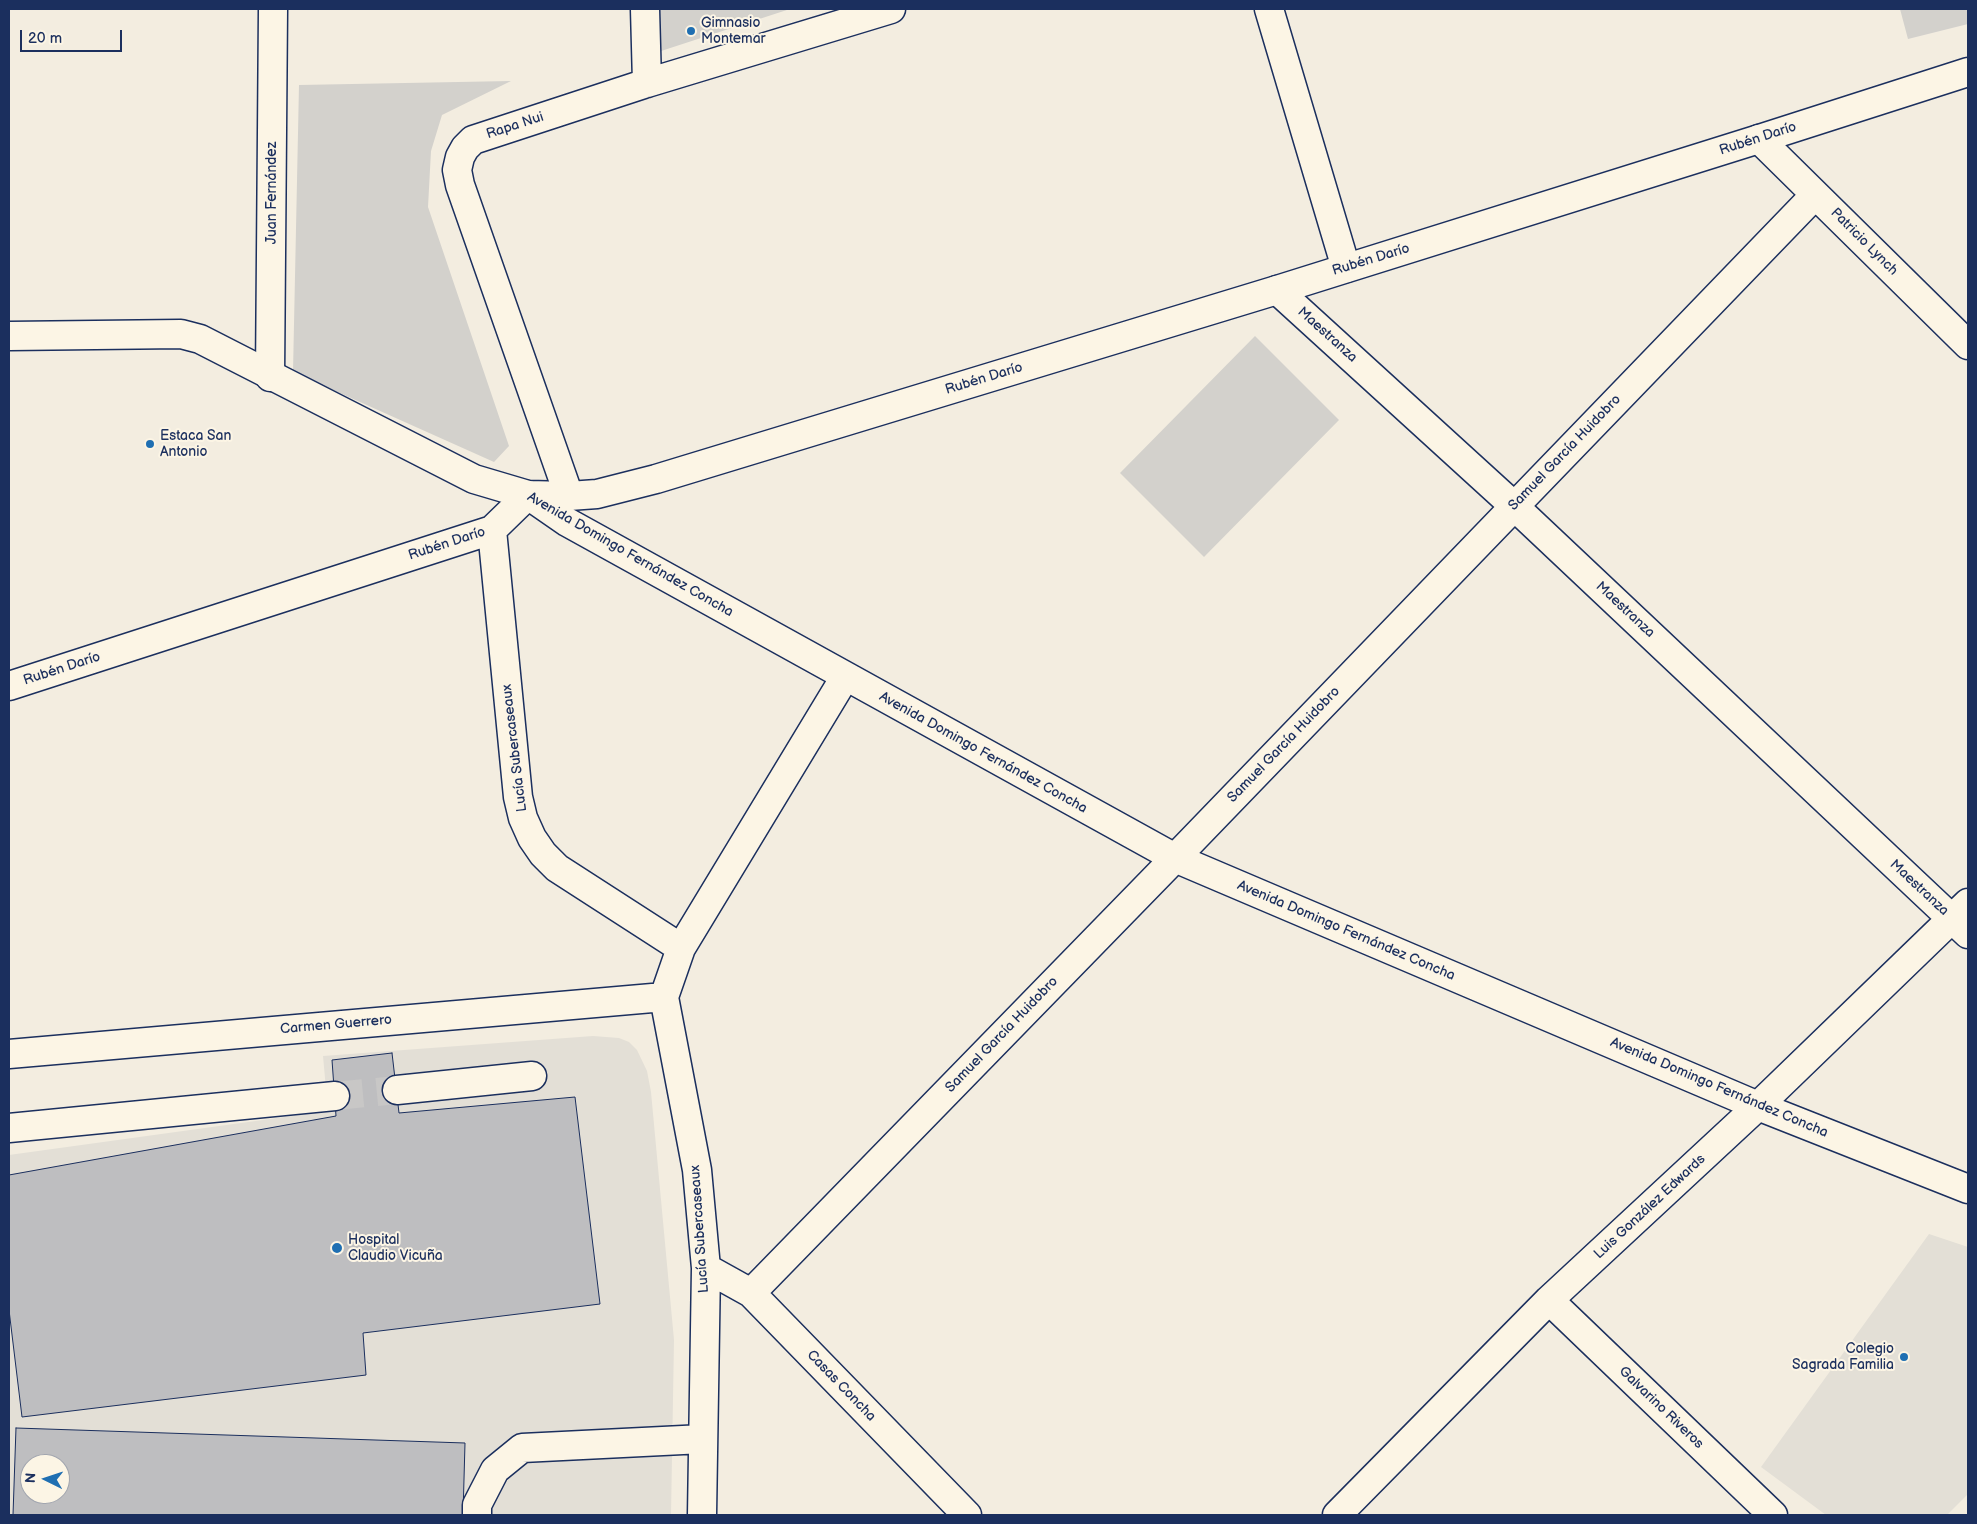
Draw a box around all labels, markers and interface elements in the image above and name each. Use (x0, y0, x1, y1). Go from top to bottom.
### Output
place label: Gimnasio Montemar (701, 15, 766, 48)
scale bar (22, 20, 125, 52)
marker: Gimnasio Montemar (685, 25, 697, 37)
text: 20 m (28, 29, 62, 48)
street label: Rapa Nui (484, 109, 546, 143)
street label: Rubén Darío (1717, 119, 1799, 159)
street label: Juan Fernández (264, 142, 280, 244)
street label: Patricio Lynch (1827, 205, 1901, 279)
street label: Rubén Darío (1330, 240, 1412, 280)
street label: Maestranza (1294, 304, 1360, 366)
street label: Rubén Darío (943, 359, 1025, 399)
street label: Samuel García Huidobro (1505, 392, 1625, 514)
place label: Estaca San Antonio (160, 428, 231, 461)
marker: Estaca San Antonio (144, 438, 156, 450)
street label: Avenida Domingo Fernández Concha (524, 489, 736, 621)
street label: Rubén Darío (406, 524, 488, 564)
street label: Maestranza (1592, 578, 1658, 642)
street label: Rubén Darío (21, 649, 103, 689)
street label: Lucía Subercaseaux (499, 683, 531, 813)
street label: Samuel García Huidobro (1224, 684, 1344, 806)
street label: Avenida Domingo Fernández Concha (876, 689, 1090, 817)
street label: Maestranza (1886, 856, 1952, 920)
street label: Avenida Domingo Fernández Concha (1234, 877, 1458, 985)
street label: Samuel García Huidobro (942, 974, 1062, 1096)
street label: Carmen Guerrero (280, 1012, 392, 1038)
street label: Avenida Domingo Fernández Concha (1607, 1034, 1831, 1142)
street label: Luis González Edwards (1591, 1151, 1709, 1263)
street label: Lucía Subercaseaux (687, 1164, 713, 1294)
place label: Hospital Claudio Vicuña (348, 1232, 443, 1264)
marker: Hospital Claudio Vicuña (330, 1241, 344, 1255)
place label: Colegio Sagrada Familia (1792, 1341, 1894, 1374)
street label: Casas Concha (803, 1347, 879, 1425)
marker: Colegio Sagrada Familia (1898, 1351, 1910, 1363)
street label: Galvarino Riveros (1615, 1363, 1707, 1453)
north arrow (20, 1454, 70, 1504)
text: N (22, 1472, 39, 1484)

